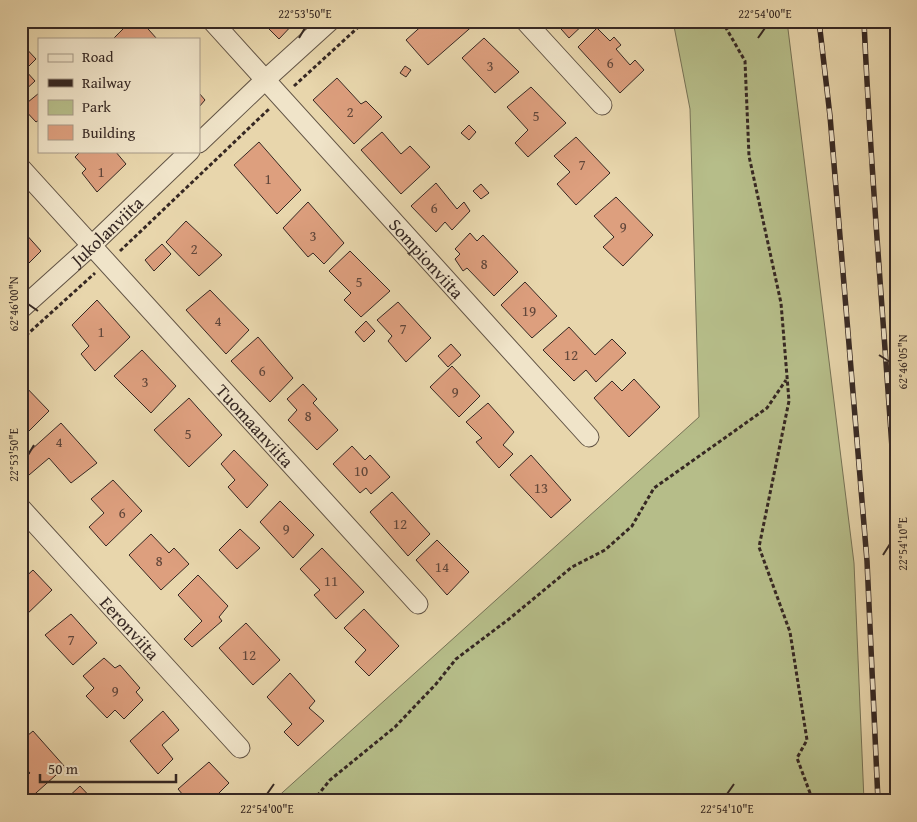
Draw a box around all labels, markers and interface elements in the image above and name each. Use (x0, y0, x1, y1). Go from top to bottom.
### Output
text: 22°53'50"E (278, 5, 332, 22)
text: 22°54'00"E (738, 5, 792, 22)
legend (38, 38, 200, 152)
text: Road (82, 46, 113, 67)
house number: 6 (606, 52, 614, 73)
house number: 3 (486, 55, 494, 76)
text: Railway (82, 72, 132, 93)
text: Park (82, 96, 111, 117)
house number: 2 (346, 101, 354, 122)
house number: 5 (532, 105, 540, 126)
text: Building (82, 122, 136, 143)
house number: 7 (578, 154, 586, 175)
house number: 1 (97, 161, 105, 182)
house number: 1 (264, 168, 272, 189)
street label: Jukolanviita (63, 189, 149, 273)
house number: 6 (430, 197, 438, 218)
street label: Sompionviita (383, 212, 471, 305)
house number: 9 (619, 216, 627, 237)
house number: 3 (309, 225, 317, 246)
house number: 2 (190, 238, 198, 259)
house number: 8 (480, 253, 488, 274)
house number: 5 (355, 271, 363, 292)
text: 62°46'00"N (5, 276, 22, 332)
house number: 19 (522, 300, 536, 321)
house number: 4 (214, 310, 222, 331)
house number: 7 (399, 318, 407, 339)
house number: 1 (97, 321, 105, 342)
text: 62°46'05"N (894, 334, 911, 390)
house number: 12 (564, 344, 578, 365)
house number: 6 (258, 360, 266, 381)
house number: 3 (141, 371, 149, 392)
street label: Tuomaanviita (210, 377, 301, 474)
house number: 9 (451, 381, 459, 402)
house number: 8 (304, 405, 312, 426)
house number: 5 (184, 423, 192, 444)
text: 22°53'50"E (5, 428, 22, 482)
house number: 4 (55, 431, 63, 452)
house number: 10 (354, 460, 368, 481)
house number: 13 (534, 477, 548, 498)
house number: 6 (118, 502, 126, 523)
house number: 12 (393, 513, 407, 534)
text: 22°54'10"E (894, 517, 911, 571)
house number: 9 (282, 518, 290, 539)
house number: 8 (155, 550, 163, 571)
house number: 14 (435, 556, 449, 577)
house number: 11 (324, 570, 338, 591)
street label: Eeronviita (94, 590, 167, 666)
house number: 7 (67, 629, 75, 650)
house number: 12 (242, 644, 256, 665)
house number: 9 (111, 680, 119, 701)
scale bar (40, 752, 176, 784)
text: 50 m (48, 758, 79, 779)
text: 22°54'00"E (240, 800, 294, 817)
text: 22°54'10"E (700, 800, 754, 817)

